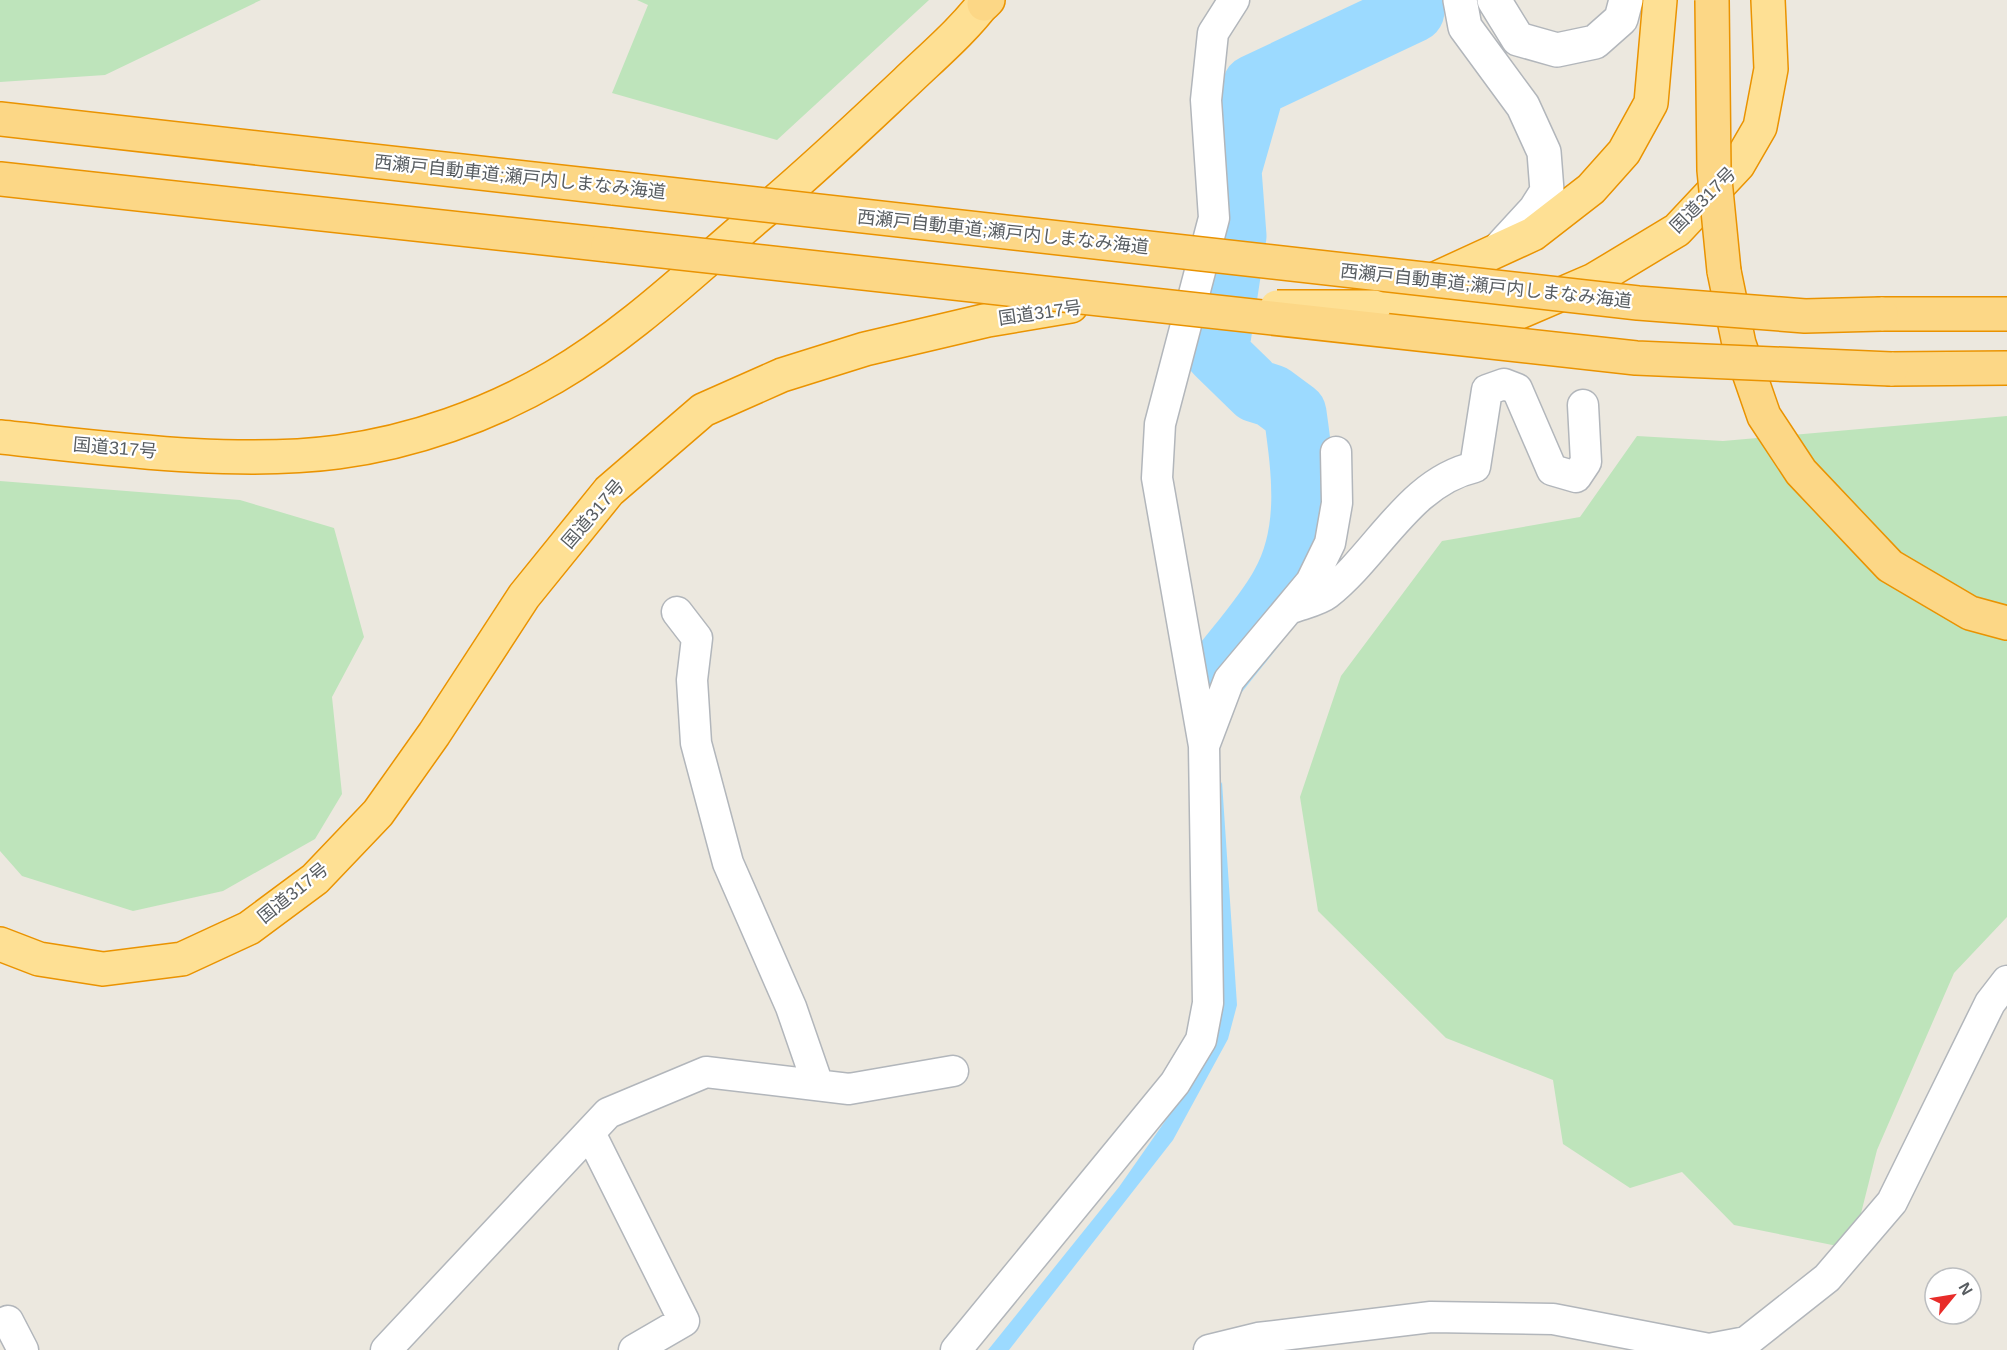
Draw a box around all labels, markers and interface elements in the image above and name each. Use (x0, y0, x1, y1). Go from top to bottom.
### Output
street label: 西瀬戸自動車道;瀬戸内しまなみ海道 (373, 152, 667, 202)
street label: 国道317号 (1666, 163, 1740, 237)
street label: 西瀬戸自動車道;瀬戸内しまなみ海道 (856, 207, 1150, 257)
street label: 西瀬戸自動車道;瀬戸内しまなみ海道 (1339, 261, 1633, 311)
street label: 国道317号 (997, 297, 1083, 329)
street label: 国道317号 (72, 434, 158, 462)
street label: 国道317号 (558, 476, 628, 552)
street label: 国道317号 (254, 859, 332, 927)
north arrow (1923, 1266, 1983, 1326)
text: N (1955, 1279, 1976, 1298)

